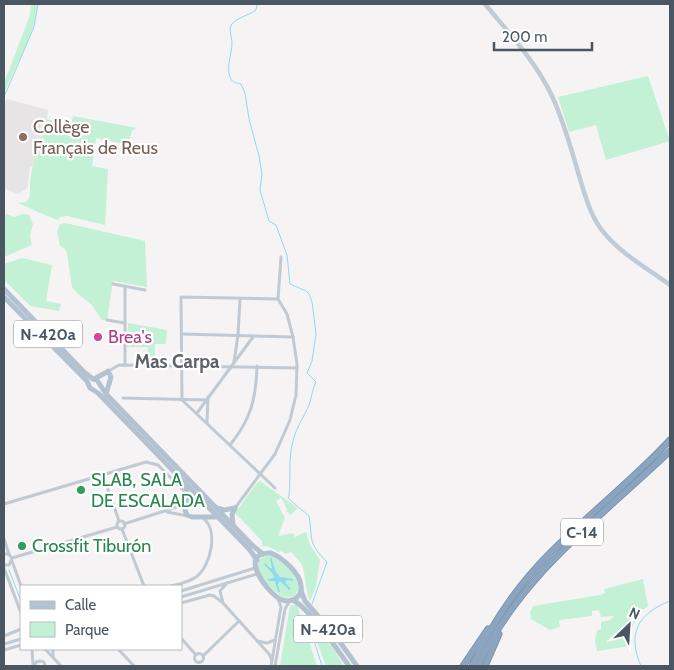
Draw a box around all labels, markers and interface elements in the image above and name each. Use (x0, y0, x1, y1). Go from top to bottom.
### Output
scale bar (494, 20, 592, 52)
text: 200 m (502, 28, 547, 46)
place label: Collège Français de Reus (33, 116, 158, 159)
marker: Collège Français de Reus (17, 131, 29, 143)
road number: N-420a (14, 320, 82, 348)
place label: Brea's (108, 326, 152, 348)
marker: Brea's (92, 331, 104, 343)
district label: Mas Carpa (134, 350, 220, 373)
place label: SLAB, SALA DE ESCALADA (91, 469, 205, 512)
marker: SLAB, SALA DE ESCALADA (75, 484, 87, 496)
road number: C-14 (561, 518, 603, 546)
place label: Crossfit Tiburón (32, 535, 151, 557)
marker: Crossfit Tiburón (16, 540, 28, 552)
legend (20, 585, 182, 650)
text: Calle (65, 596, 96, 614)
north arrow (604, 600, 654, 650)
text: N (626, 603, 643, 623)
road number: N-420a (294, 616, 362, 642)
text: Parque (65, 621, 109, 639)

